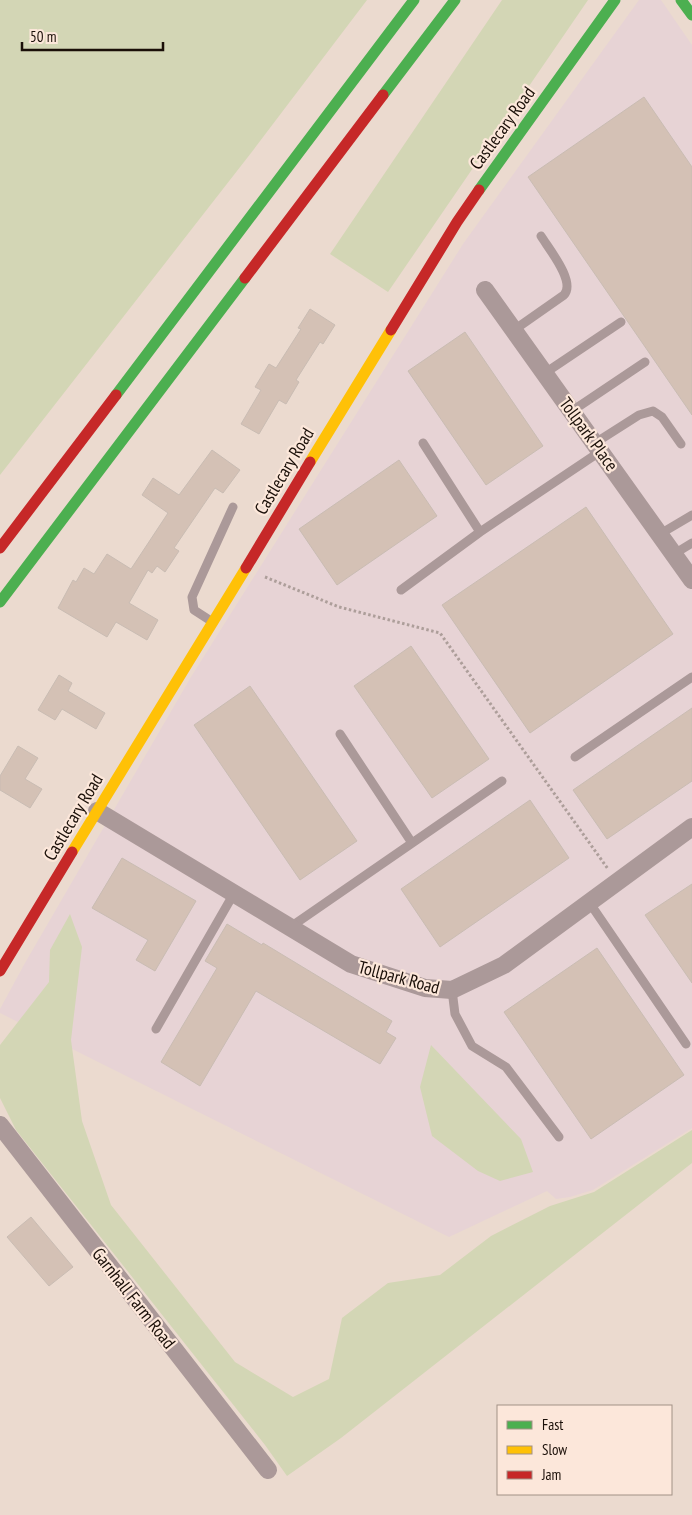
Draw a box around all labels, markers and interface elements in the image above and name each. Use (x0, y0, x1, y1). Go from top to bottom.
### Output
scale bar (22, 20, 164, 52)
text: 50 m (30, 27, 56, 46)
street label: Castlecary Road (464, 82, 540, 174)
street label: Tollpark Place (554, 393, 624, 475)
street label: Castlecary Road (249, 423, 319, 519)
street label: Castlecary Road (38, 769, 108, 865)
street label: Tollpark Road (356, 955, 442, 999)
street label: Garnhall Farm Road (87, 1243, 181, 1353)
legend (497, 1405, 672, 1495)
text: Fast (542, 1415, 563, 1434)
text: Slow (542, 1440, 567, 1459)
text: Jam (541, 1465, 561, 1484)

